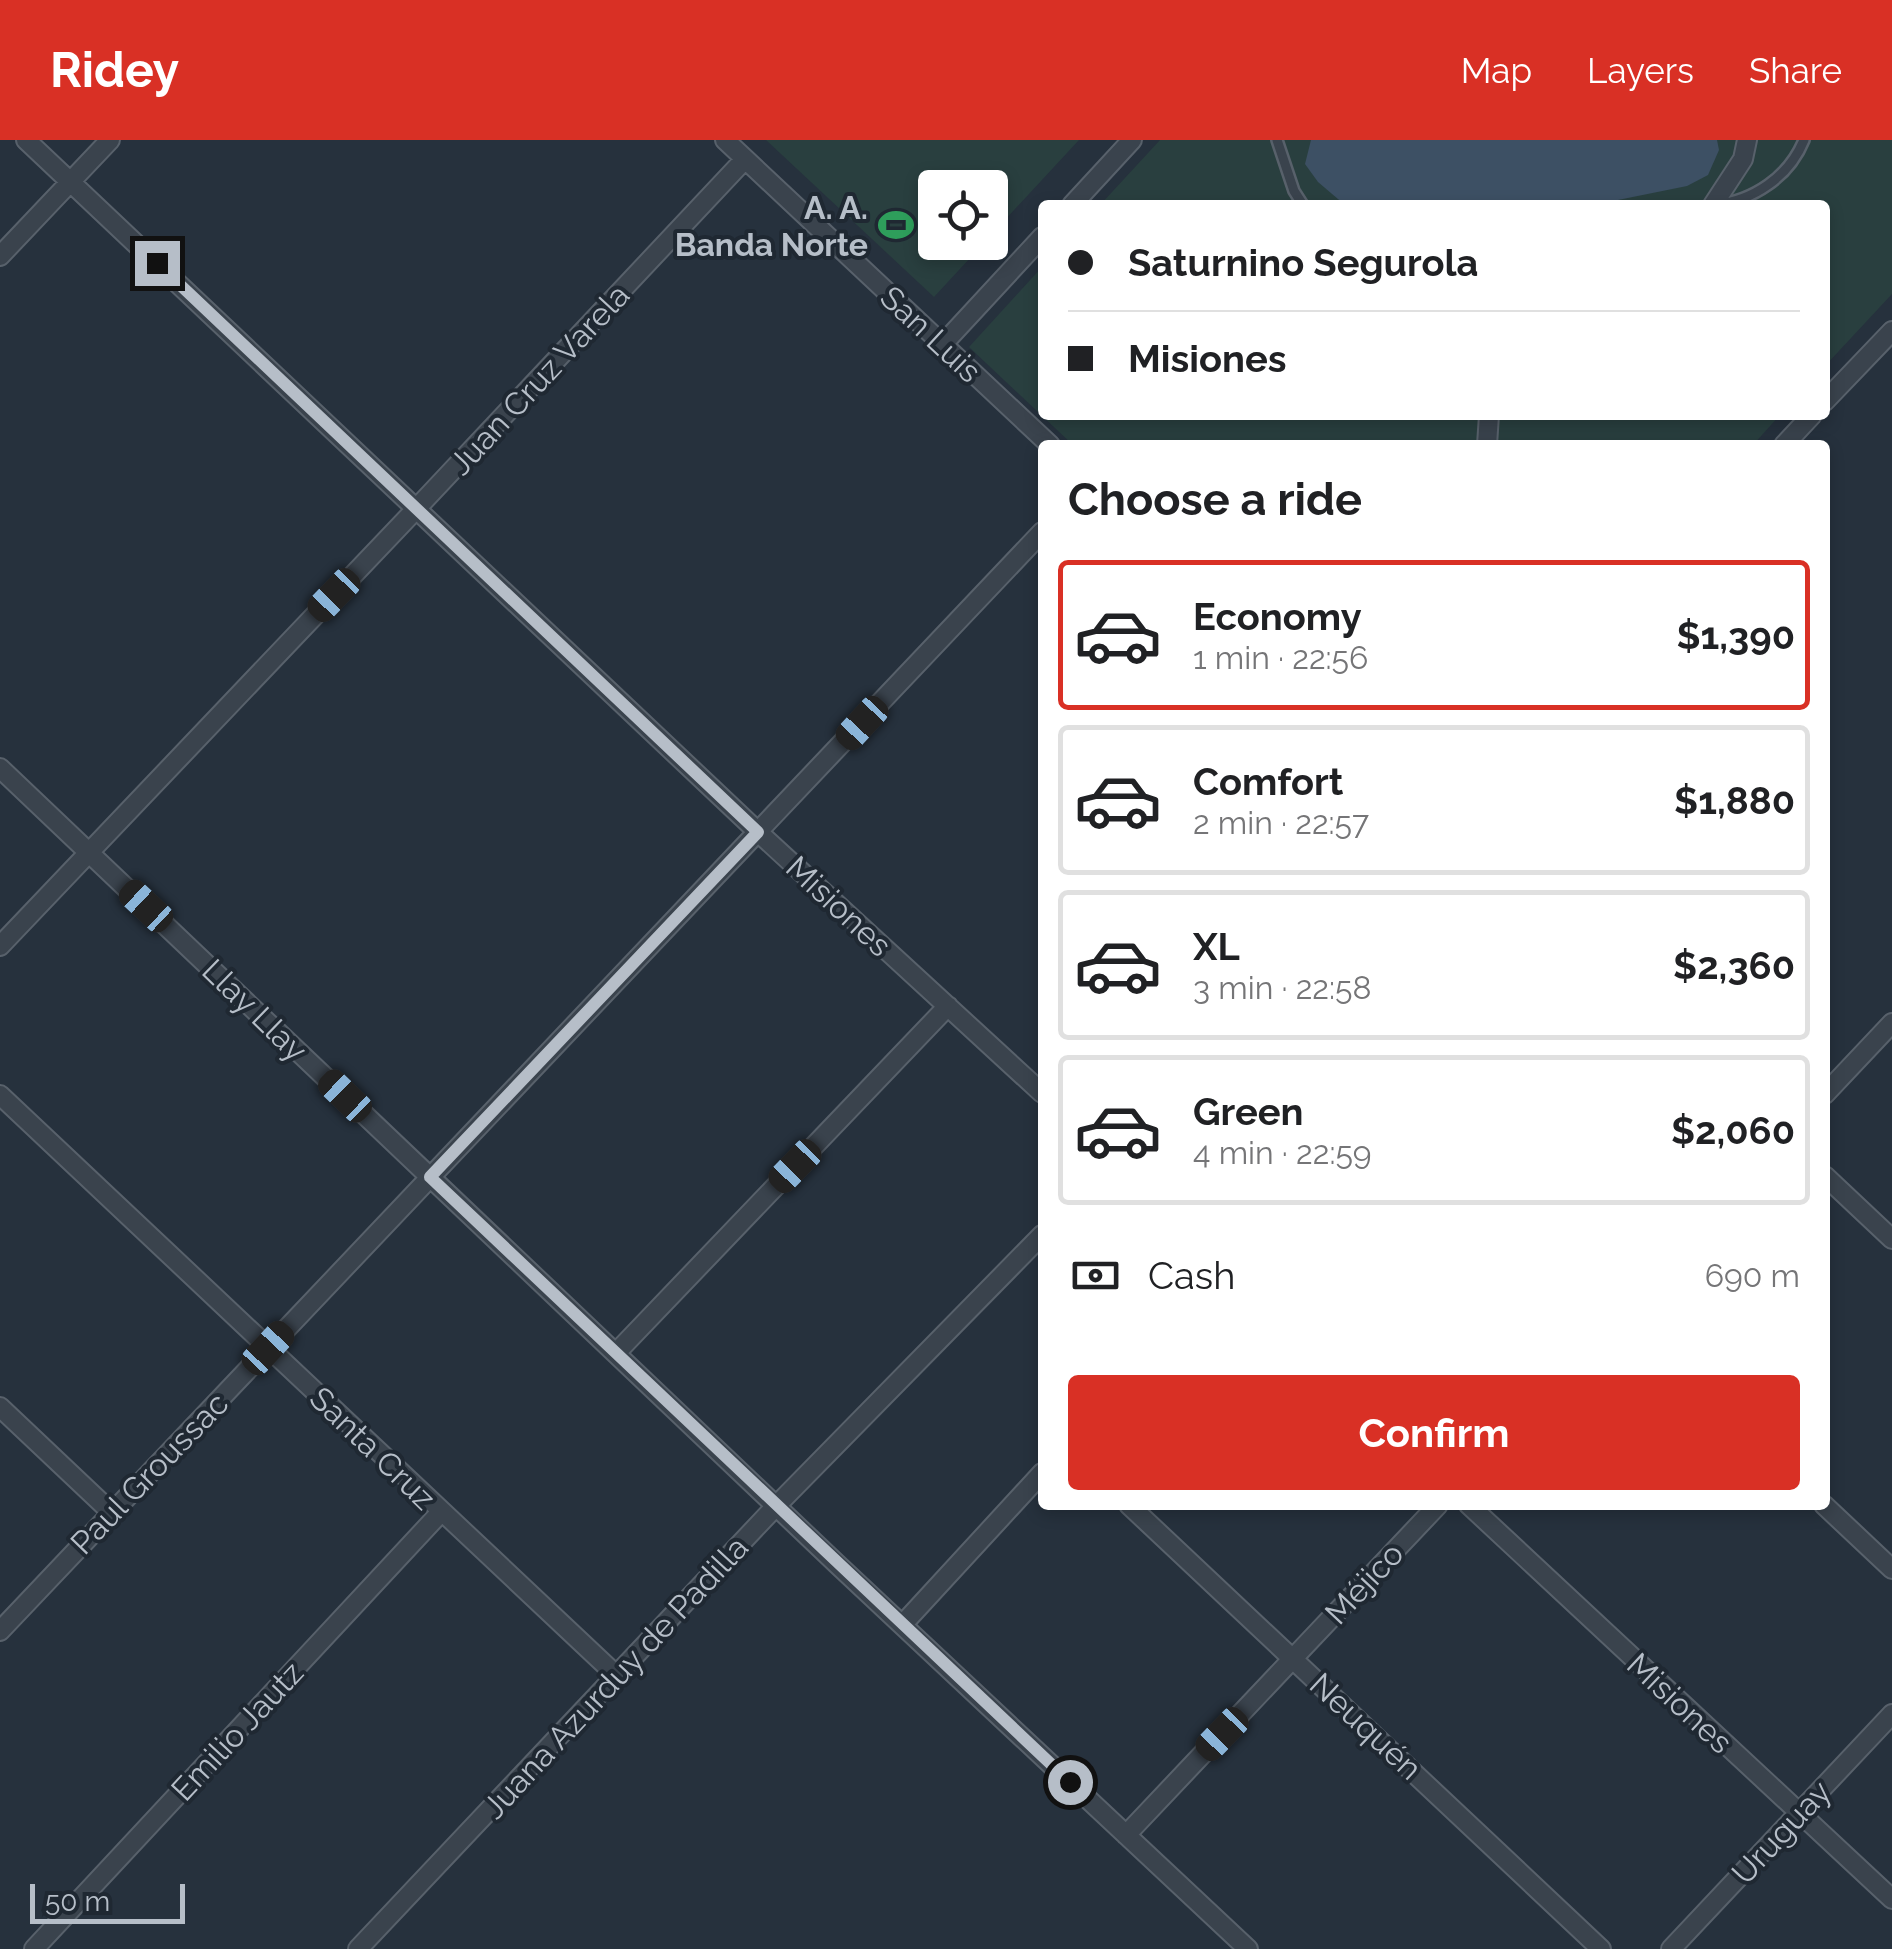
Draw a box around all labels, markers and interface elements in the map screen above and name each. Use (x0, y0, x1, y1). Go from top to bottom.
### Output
text: Ridey (50, 42, 179, 98)
text: Map (1461, 50, 1532, 91)
text: Layers (1587, 50, 1694, 91)
text: Share (1749, 50, 1842, 91)
map controls (918, 170, 1008, 260)
button: locate (918, 170, 1008, 260)
place label: A. A. Banda Norte (675, 189, 868, 263)
sports icon: A. A. Banda Norte (877, 206, 915, 244)
text: Saturnino Segurola (1128, 240, 1478, 285)
route end (135, 241, 180, 286)
street label: Juan Cruz Varela (441, 276, 637, 482)
street label: San Luis (873, 278, 989, 390)
text: Misiones (1128, 336, 1287, 381)
text: Choose a ride (1068, 473, 1362, 526)
car (302, 563, 366, 627)
icon: car (1073, 590, 1163, 680)
text: Economy (1193, 594, 1362, 639)
text: $1,390 (1676, 613, 1795, 658)
text: 1 min · 22:56 (1193, 639, 1368, 676)
car (831, 691, 893, 755)
icon: car (1073, 755, 1163, 845)
text: Comfort (1193, 759, 1343, 804)
text: $1,880 (1674, 778, 1795, 823)
text: 2 min · 22:57 (1193, 804, 1369, 841)
street label: Misiones (779, 848, 899, 964)
car (114, 875, 178, 937)
icon: car (1073, 920, 1163, 1010)
text: XL (1193, 924, 1240, 969)
text: $2,360 (1673, 943, 1795, 988)
street label: Llay Llay (195, 951, 315, 1069)
text: 3 min · 22:58 (1193, 969, 1371, 1006)
car (313, 1064, 377, 1128)
icon: car (1073, 1085, 1163, 1175)
text: Green (1193, 1089, 1303, 1134)
text: $2,060 (1671, 1108, 1795, 1153)
car (763, 1134, 827, 1198)
text: 4 min · 22:59 (1193, 1134, 1372, 1171)
icon: cash (1068, 1248, 1123, 1303)
text: Cash (1148, 1253, 1235, 1298)
text: 690 m (1705, 1257, 1800, 1294)
car (237, 1316, 299, 1380)
button: Confirm (1068, 1375, 1800, 1490)
street label: Santa Cruz (303, 1379, 443, 1517)
street label: Paul Groussac (63, 1385, 235, 1561)
street label: Juana Azurduy de Padilla (475, 1529, 755, 1825)
street label: Méjico (1317, 1535, 1411, 1631)
street label: Misiones (1620, 1645, 1740, 1761)
street label: Emilio Jautz (164, 1654, 310, 1808)
street label: Neuquén (1303, 1665, 1429, 1787)
car (1190, 1702, 1254, 1766)
route start (1048, 1760, 1093, 1805)
street label: Uruguay (1724, 1773, 1838, 1891)
scale bar (30, 1879, 185, 1924)
text: 50 m (45, 1885, 110, 1918)

